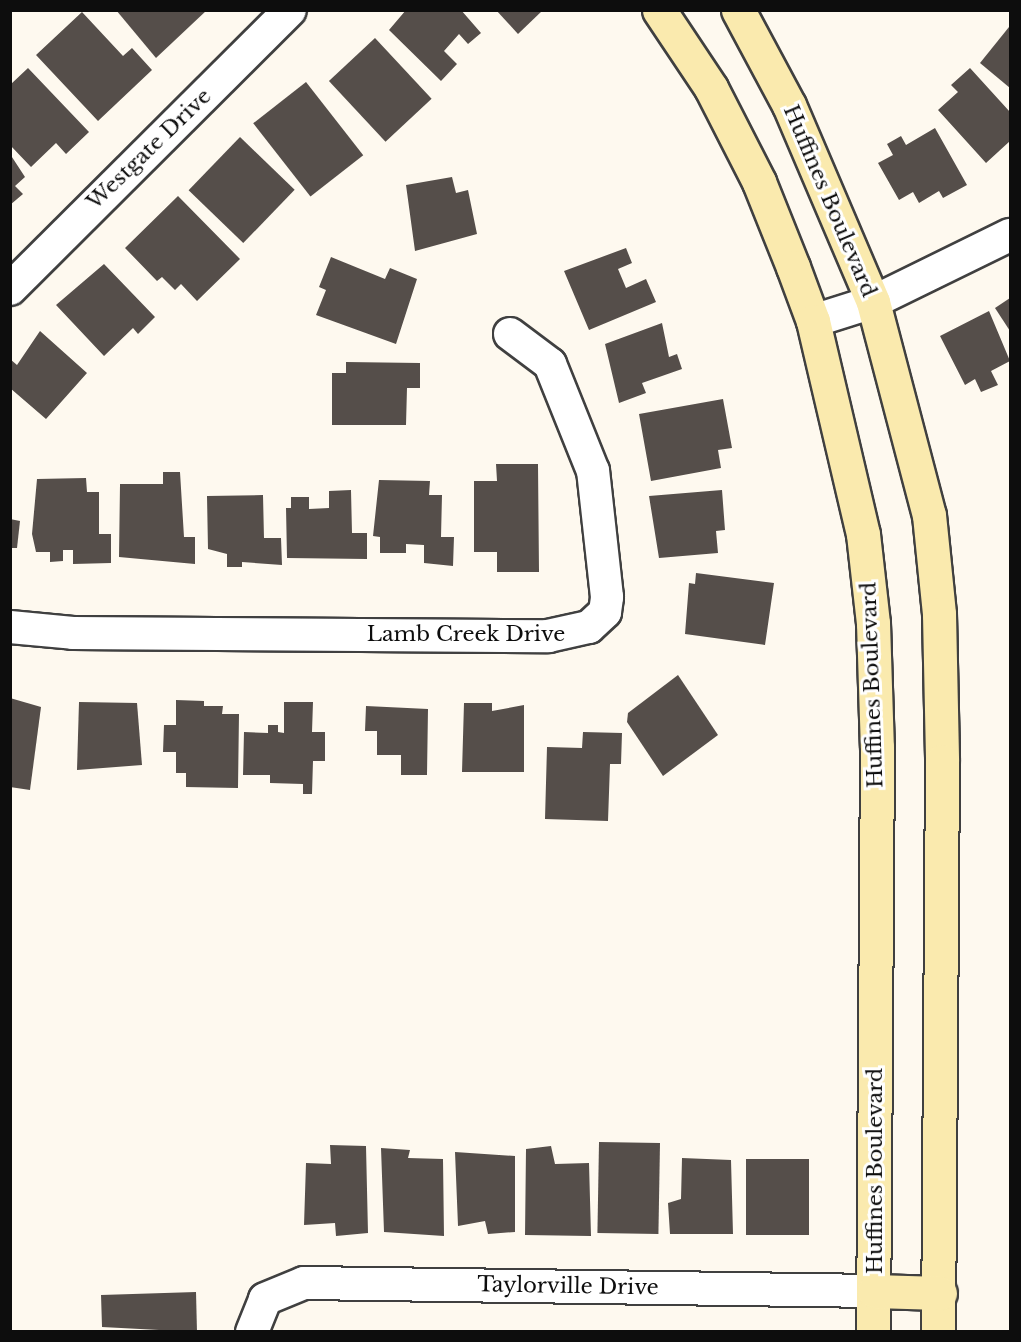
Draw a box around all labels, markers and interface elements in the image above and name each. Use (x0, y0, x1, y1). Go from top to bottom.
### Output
street label: Westgate Drive (82, 83, 216, 215)
street label: Huffines Boulevard (778, 101, 882, 301)
street label: Huffines Boulevard (856, 581, 888, 789)
street label: Lamb Creek Drive (367, 621, 565, 647)
street label: Huffines Boulevard (862, 1068, 888, 1274)
street label: Taylorville Drive (477, 1272, 659, 1300)

